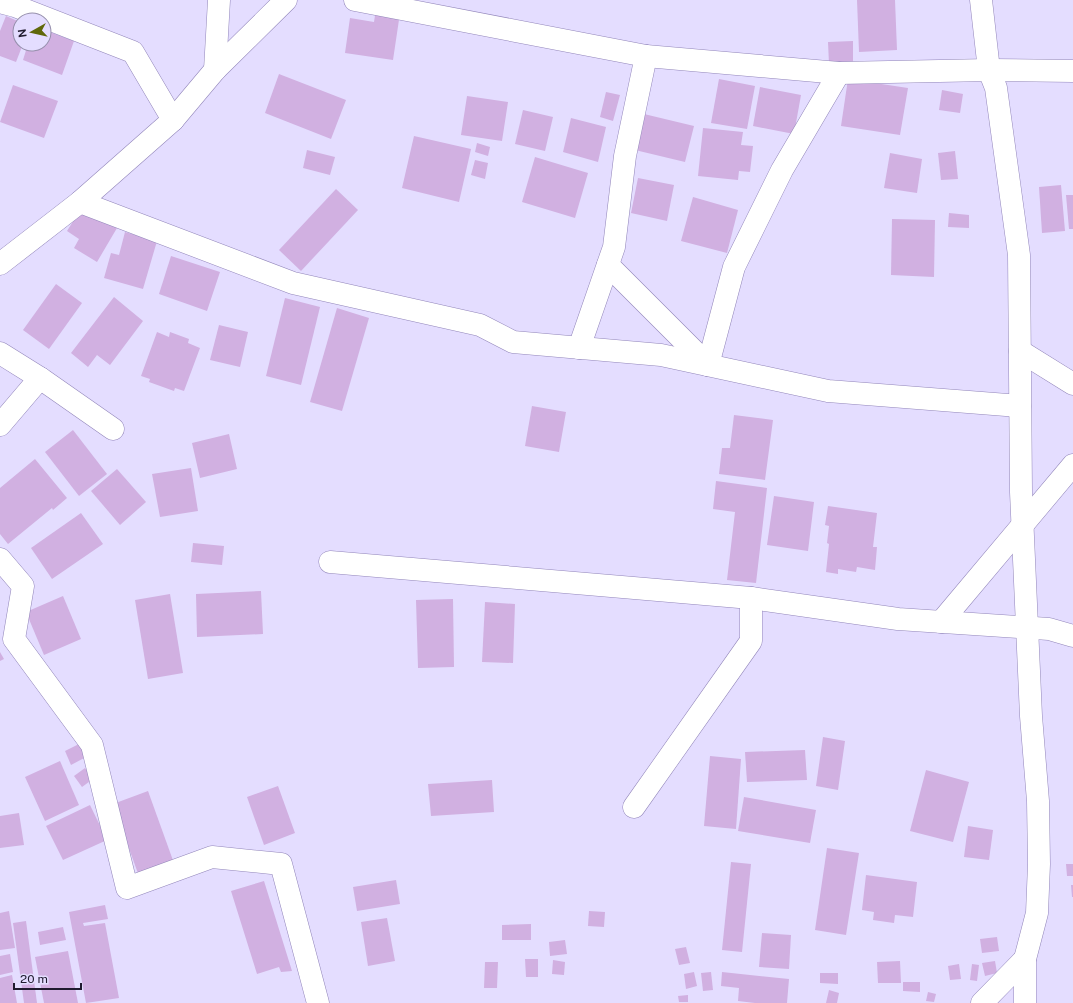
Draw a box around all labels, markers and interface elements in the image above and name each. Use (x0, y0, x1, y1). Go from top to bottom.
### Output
north arrow (12, 12, 52, 52)
text: N (16, 28, 29, 38)
scale bar (14, 965, 81, 991)
text: 20 m (20, 972, 48, 986)

